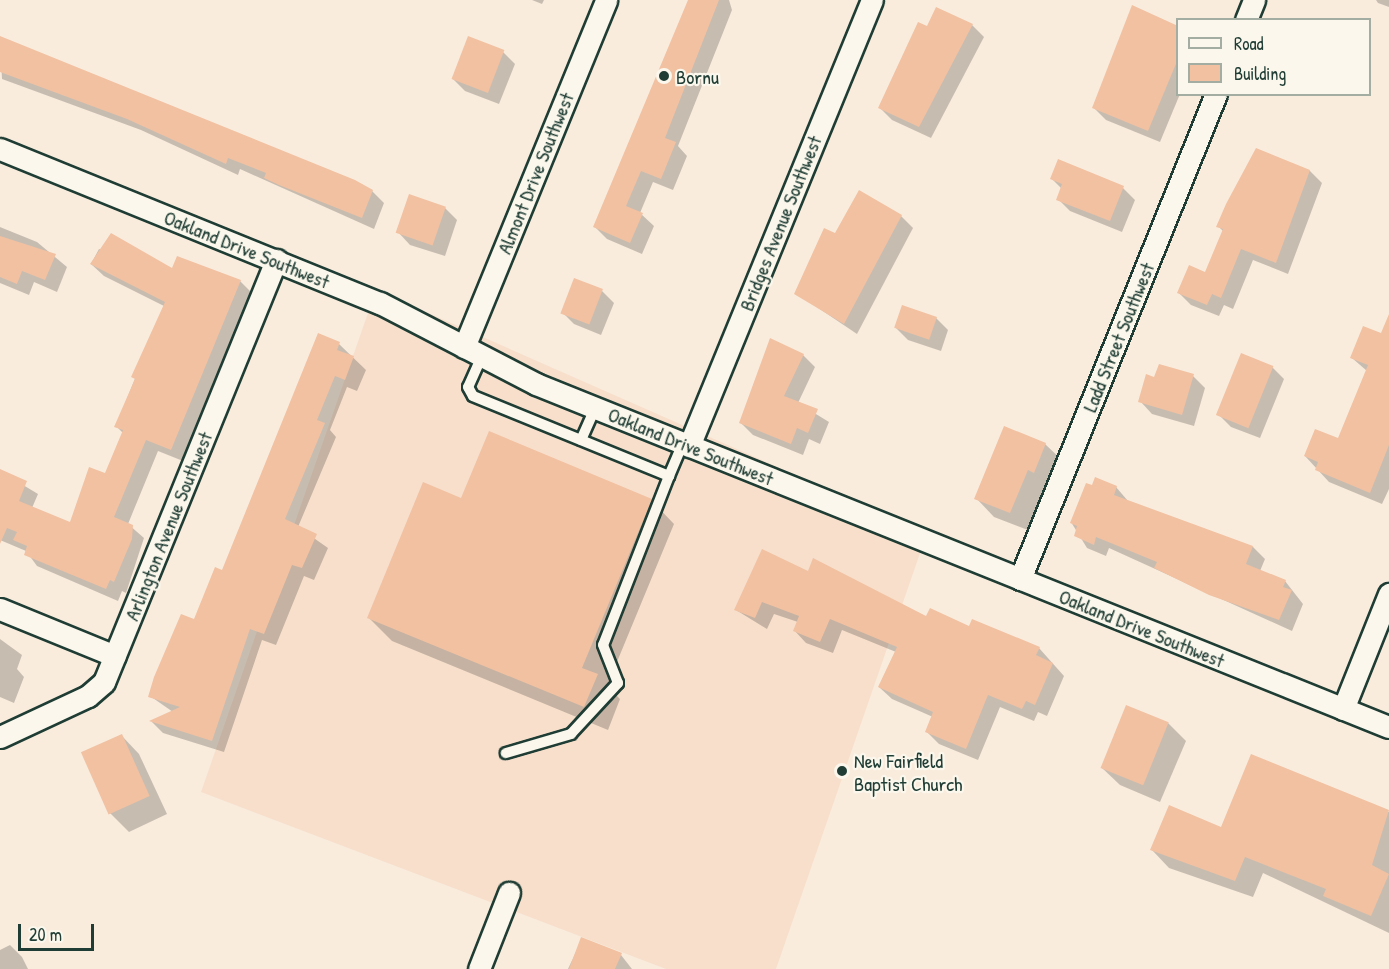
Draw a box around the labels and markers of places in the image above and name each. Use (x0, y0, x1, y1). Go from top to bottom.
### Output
place label: Bornu (676, 64, 719, 88)
marker: Bornu (657, 69, 671, 83)
place label: New Fairfield Baptist Church (854, 748, 962, 795)
marker: New Fairfield Baptist Church (835, 764, 849, 778)

